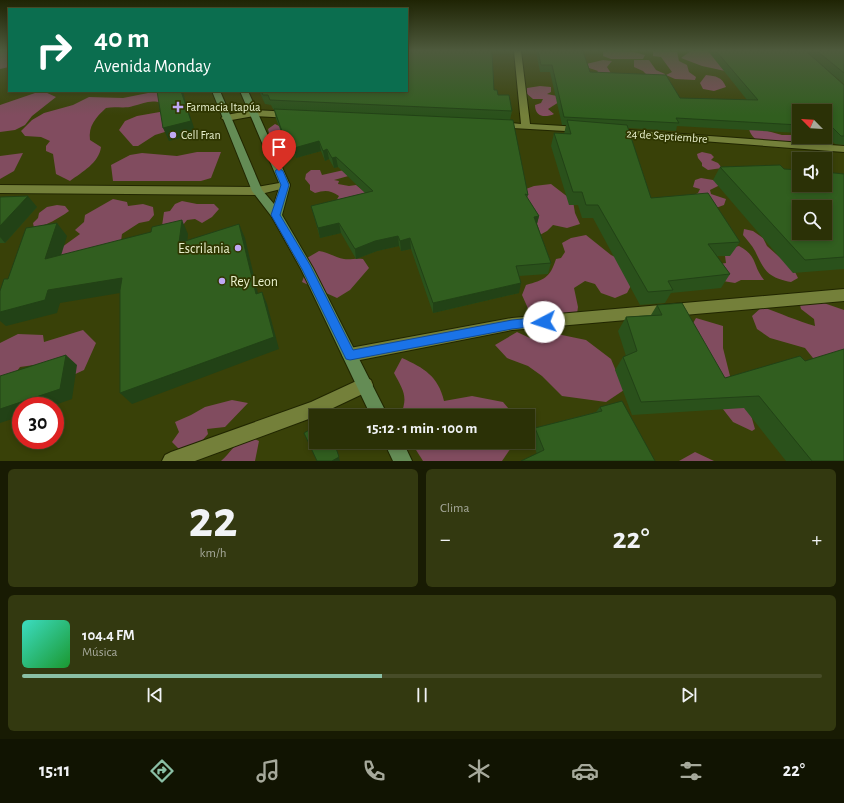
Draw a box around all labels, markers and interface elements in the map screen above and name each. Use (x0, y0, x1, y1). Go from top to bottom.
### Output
icon: right (28, 24, 80, 76)
text: 40 m (94, 25, 150, 53)
text: Avenida Monday (94, 58, 211, 76)
place label: Farmacia Itapúa (186, 101, 261, 113)
marker: Farmacia Itapúa (173, 102, 183, 112)
north arrow (792, 104, 832, 144)
map controls (792, 104, 832, 240)
street label: 24 de Septiembre (626, 127, 708, 145)
place label: Cell Fran (181, 129, 221, 141)
marker: Cell Fran (168, 130, 178, 140)
pin (262, 130, 296, 171)
icon: arrive (268, 136, 290, 158)
button: sound (792, 152, 832, 192)
button: search (792, 200, 832, 240)
place label: Escrilania (178, 242, 231, 256)
marker: Escrilania (233, 243, 243, 253)
place label: Rey Leon (230, 275, 278, 289)
marker: Rey Leon (217, 276, 227, 286)
position arrow (523, 301, 565, 343)
speed limit sign: 30 (12, 397, 64, 449)
text: 15:12 · 1 min · 100 m (367, 421, 477, 436)
text: 22 (189, 494, 237, 546)
text: Clima (440, 502, 470, 515)
text: 22° (612, 524, 650, 554)
text: − (440, 528, 451, 550)
text: + (811, 528, 822, 550)
text: km/h (200, 547, 226, 560)
text: 104.4 FM (82, 628, 135, 643)
text: Música (82, 646, 117, 659)
icon: previous (144, 684, 166, 706)
icon: pause (411, 684, 433, 706)
icon: next (678, 684, 700, 706)
icon: directions (148, 757, 176, 785)
icon: music (254, 757, 282, 785)
icon: phone (360, 757, 388, 785)
icon: climate (465, 757, 493, 785)
icon: car (571, 757, 599, 785)
icon: filters (677, 757, 705, 785)
text: 15:11 (39, 762, 70, 780)
text: 22° (783, 762, 805, 780)

